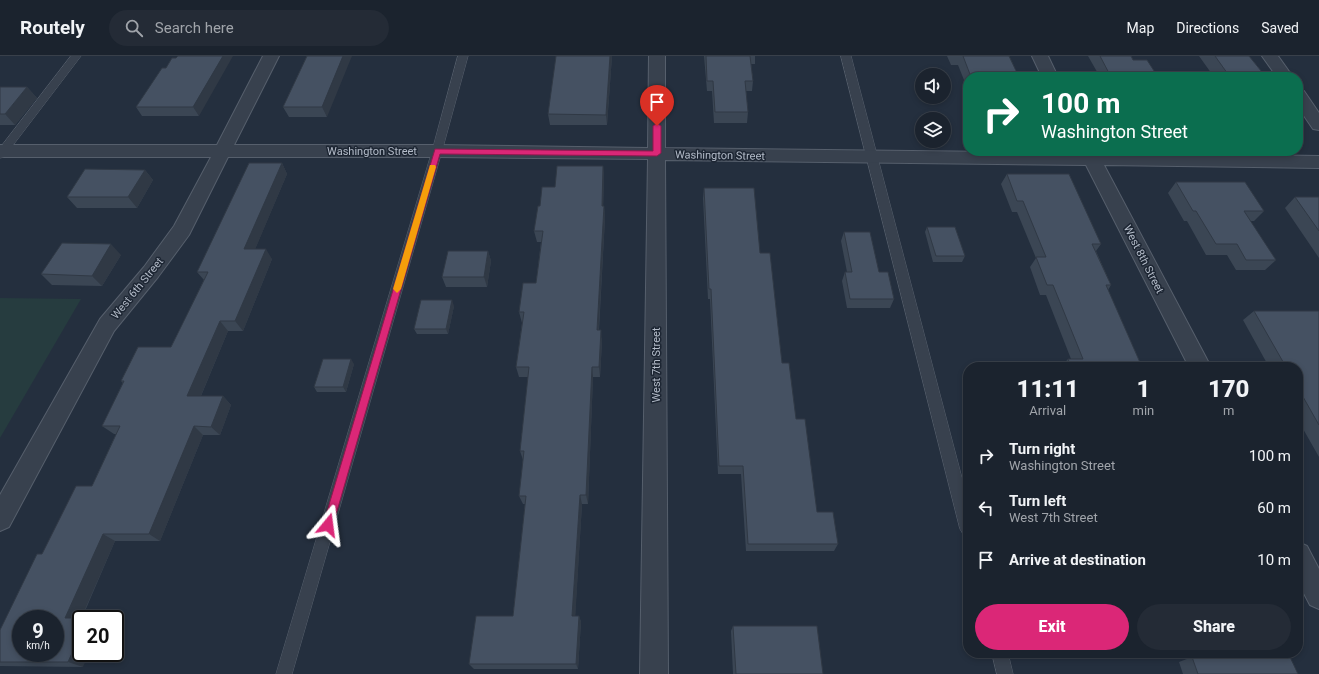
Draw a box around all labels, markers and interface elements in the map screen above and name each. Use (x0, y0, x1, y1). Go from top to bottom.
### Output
search box (109, 10, 389, 46)
text: Routely (20, 16, 85, 39)
icon: search (123, 17, 145, 39)
text: Search here (155, 19, 234, 37)
text: Map (1127, 20, 1154, 36)
text: Directions (1176, 20, 1239, 36)
text: Saved (1261, 20, 1299, 36)
map controls (915, 68, 951, 148)
button: sound (915, 68, 951, 104)
pin (640, 85, 674, 126)
text: 100 m (1041, 87, 1120, 120)
icon: right (975, 88, 1027, 140)
icon: arrive (646, 91, 668, 113)
button: layers (915, 112, 951, 148)
text: Washington Street (1041, 121, 1188, 142)
street label: Washington Street (327, 145, 417, 158)
street label: Washington Street (675, 148, 765, 163)
street label: West 8th Street (1121, 223, 1167, 296)
street label: West 6th Street (109, 255, 166, 322)
street label: West 7th Street (650, 327, 663, 403)
text: 11:11 (1017, 375, 1079, 403)
text: 1 (1136, 375, 1150, 403)
text: 170 (1208, 375, 1249, 403)
text: Arrival (1029, 403, 1066, 418)
text: min (1133, 403, 1154, 418)
text: m (1223, 403, 1234, 418)
text: Turn right (1009, 440, 1075, 458)
icon: right (975, 445, 997, 467)
text: 100 m (1249, 447, 1291, 465)
text: Washington Street (1009, 458, 1115, 473)
text: Turn left (1009, 492, 1066, 510)
icon: left (975, 497, 997, 519)
text: 60 m (1257, 499, 1291, 517)
position arrow (307, 504, 349, 546)
text: West 7th Street (1009, 510, 1098, 525)
icon: arrive (975, 549, 997, 571)
text: Arrive at destination (1009, 551, 1146, 569)
text: 10 m (1257, 551, 1291, 569)
button: Exit (975, 604, 1129, 650)
button: Share (1137, 604, 1291, 650)
speed limit sign: 20 (72, 610, 124, 662)
text: 9 (32, 619, 44, 643)
text: km/h (26, 640, 50, 651)

